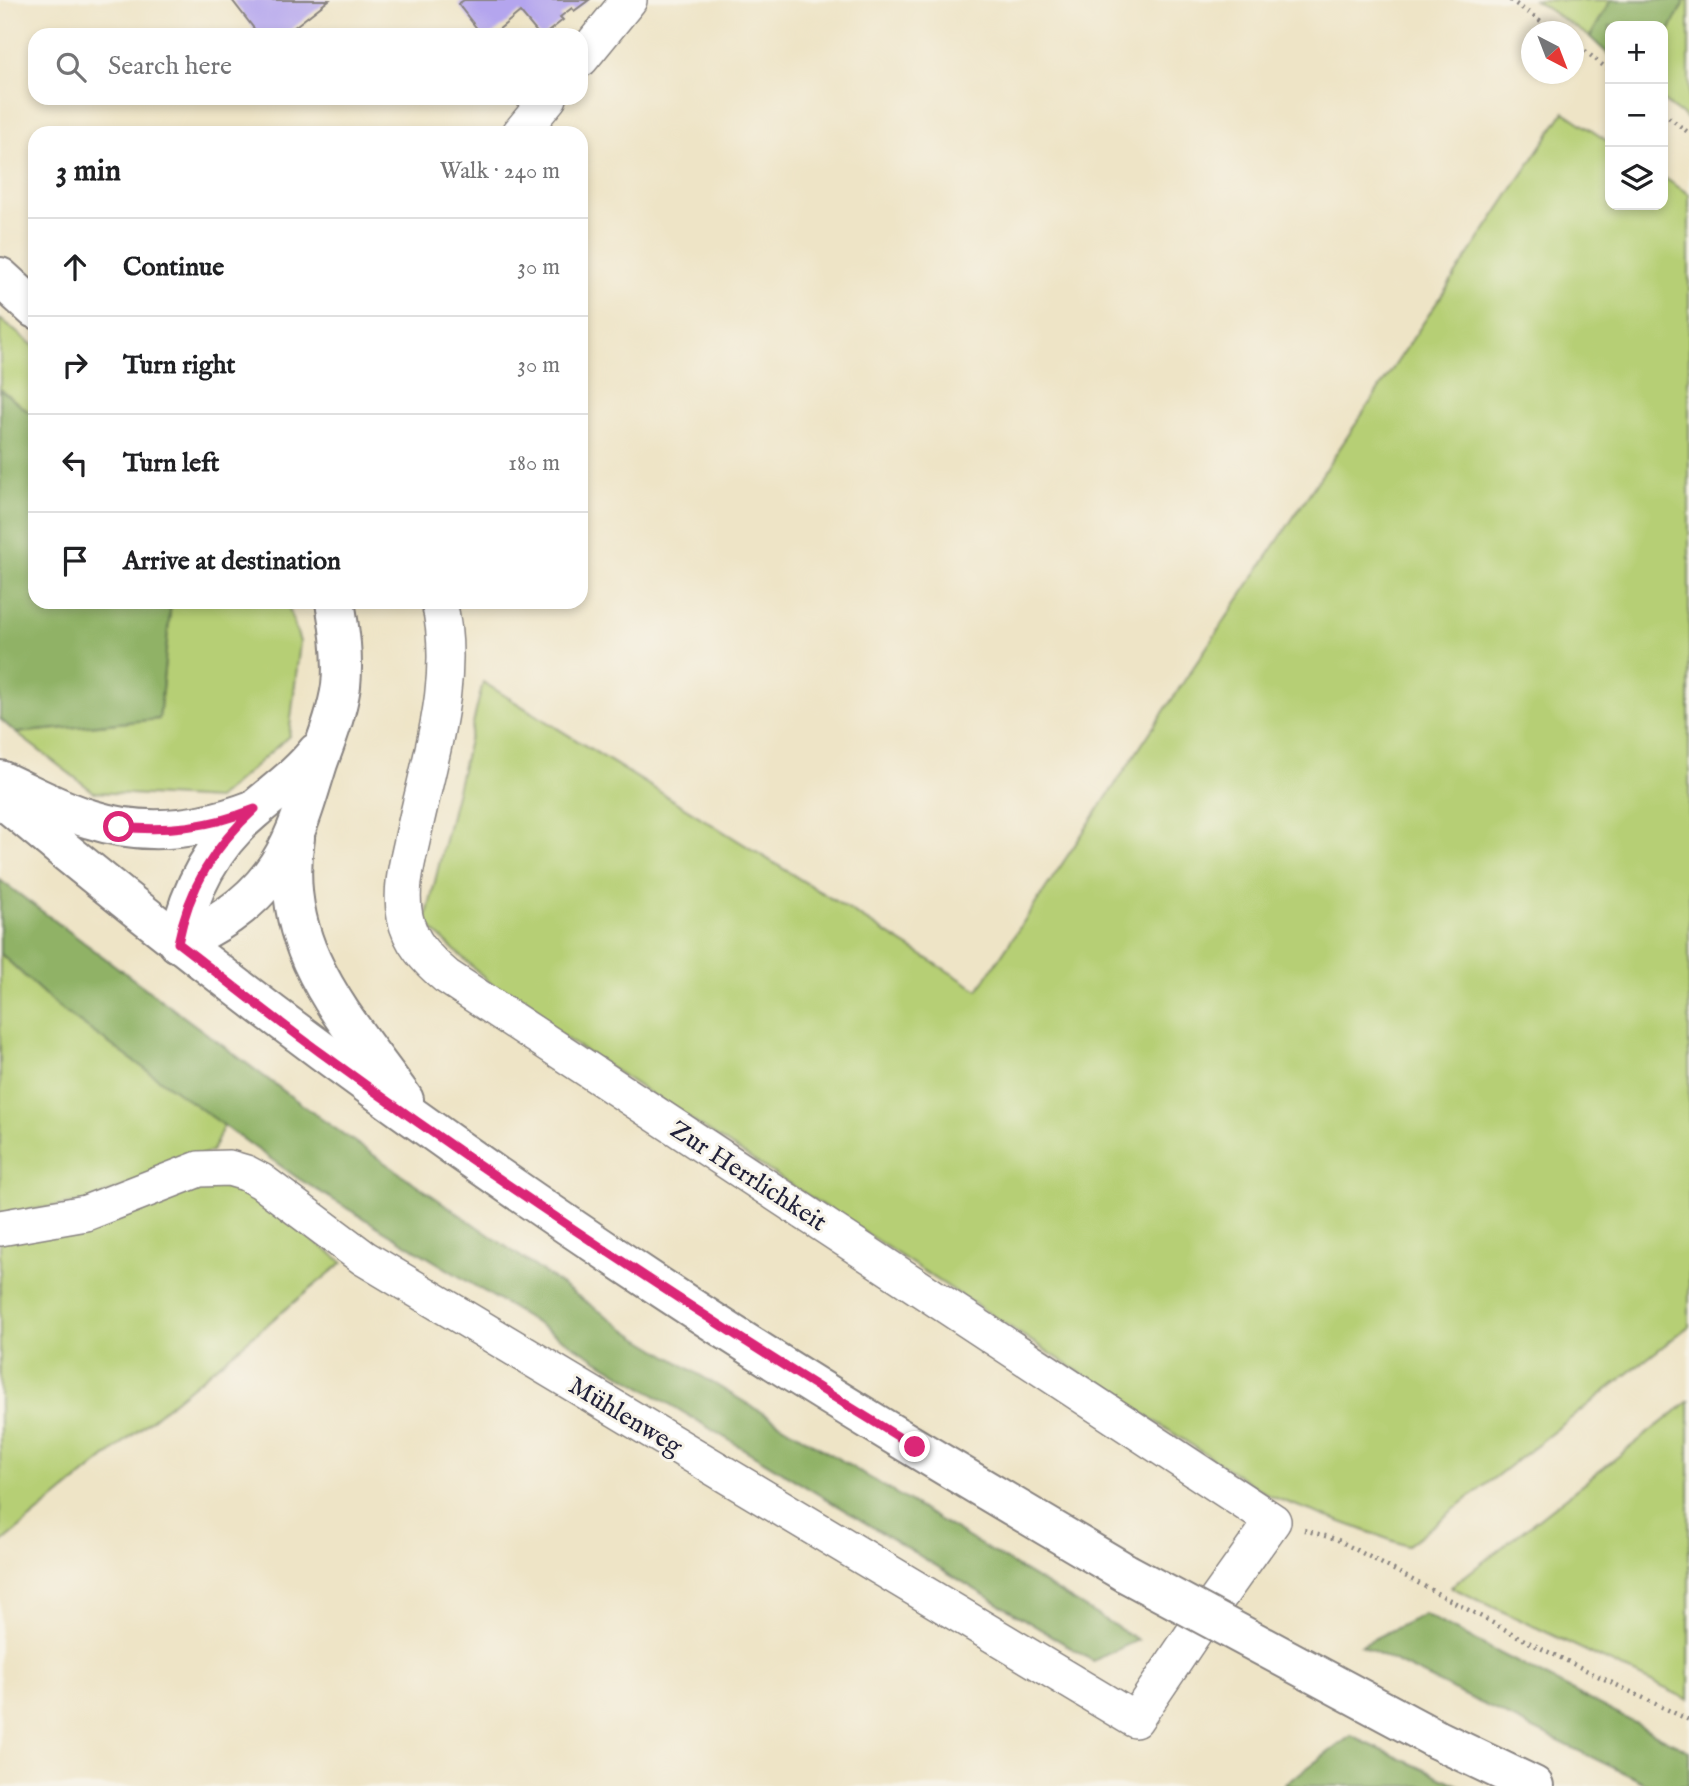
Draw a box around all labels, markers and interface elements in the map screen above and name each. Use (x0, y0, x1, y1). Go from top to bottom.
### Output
north arrow (1521, 21, 1584, 84)
map controls (1605, 21, 1668, 210)
button: + (1605, 21, 1668, 84)
search box (28, 28, 588, 105)
icon: search (52, 48, 90, 86)
text: Search here (108, 50, 232, 83)
button: − (1605, 84, 1668, 147)
button: layers (1605, 147, 1668, 210)
text: 3 min (56, 153, 121, 191)
text: Walk · 240 m (440, 157, 560, 186)
icon: ahead (56, 248, 94, 286)
text: Continue (123, 251, 224, 284)
text: 30 m (517, 253, 560, 282)
icon: right (56, 346, 94, 384)
text: Turn right (123, 349, 236, 382)
text: 30 m (517, 351, 560, 380)
icon: left (56, 444, 94, 482)
text: Turn left (123, 447, 220, 480)
text: 180 m (508, 449, 560, 478)
icon: arrive (56, 542, 94, 580)
text: Arrive at destination (123, 545, 341, 578)
route start (103, 811, 134, 842)
street label: Zur Herrlichkeit (664, 1113, 833, 1239)
street label: Mühlenweg (562, 1369, 689, 1464)
route end (899, 1431, 930, 1462)

